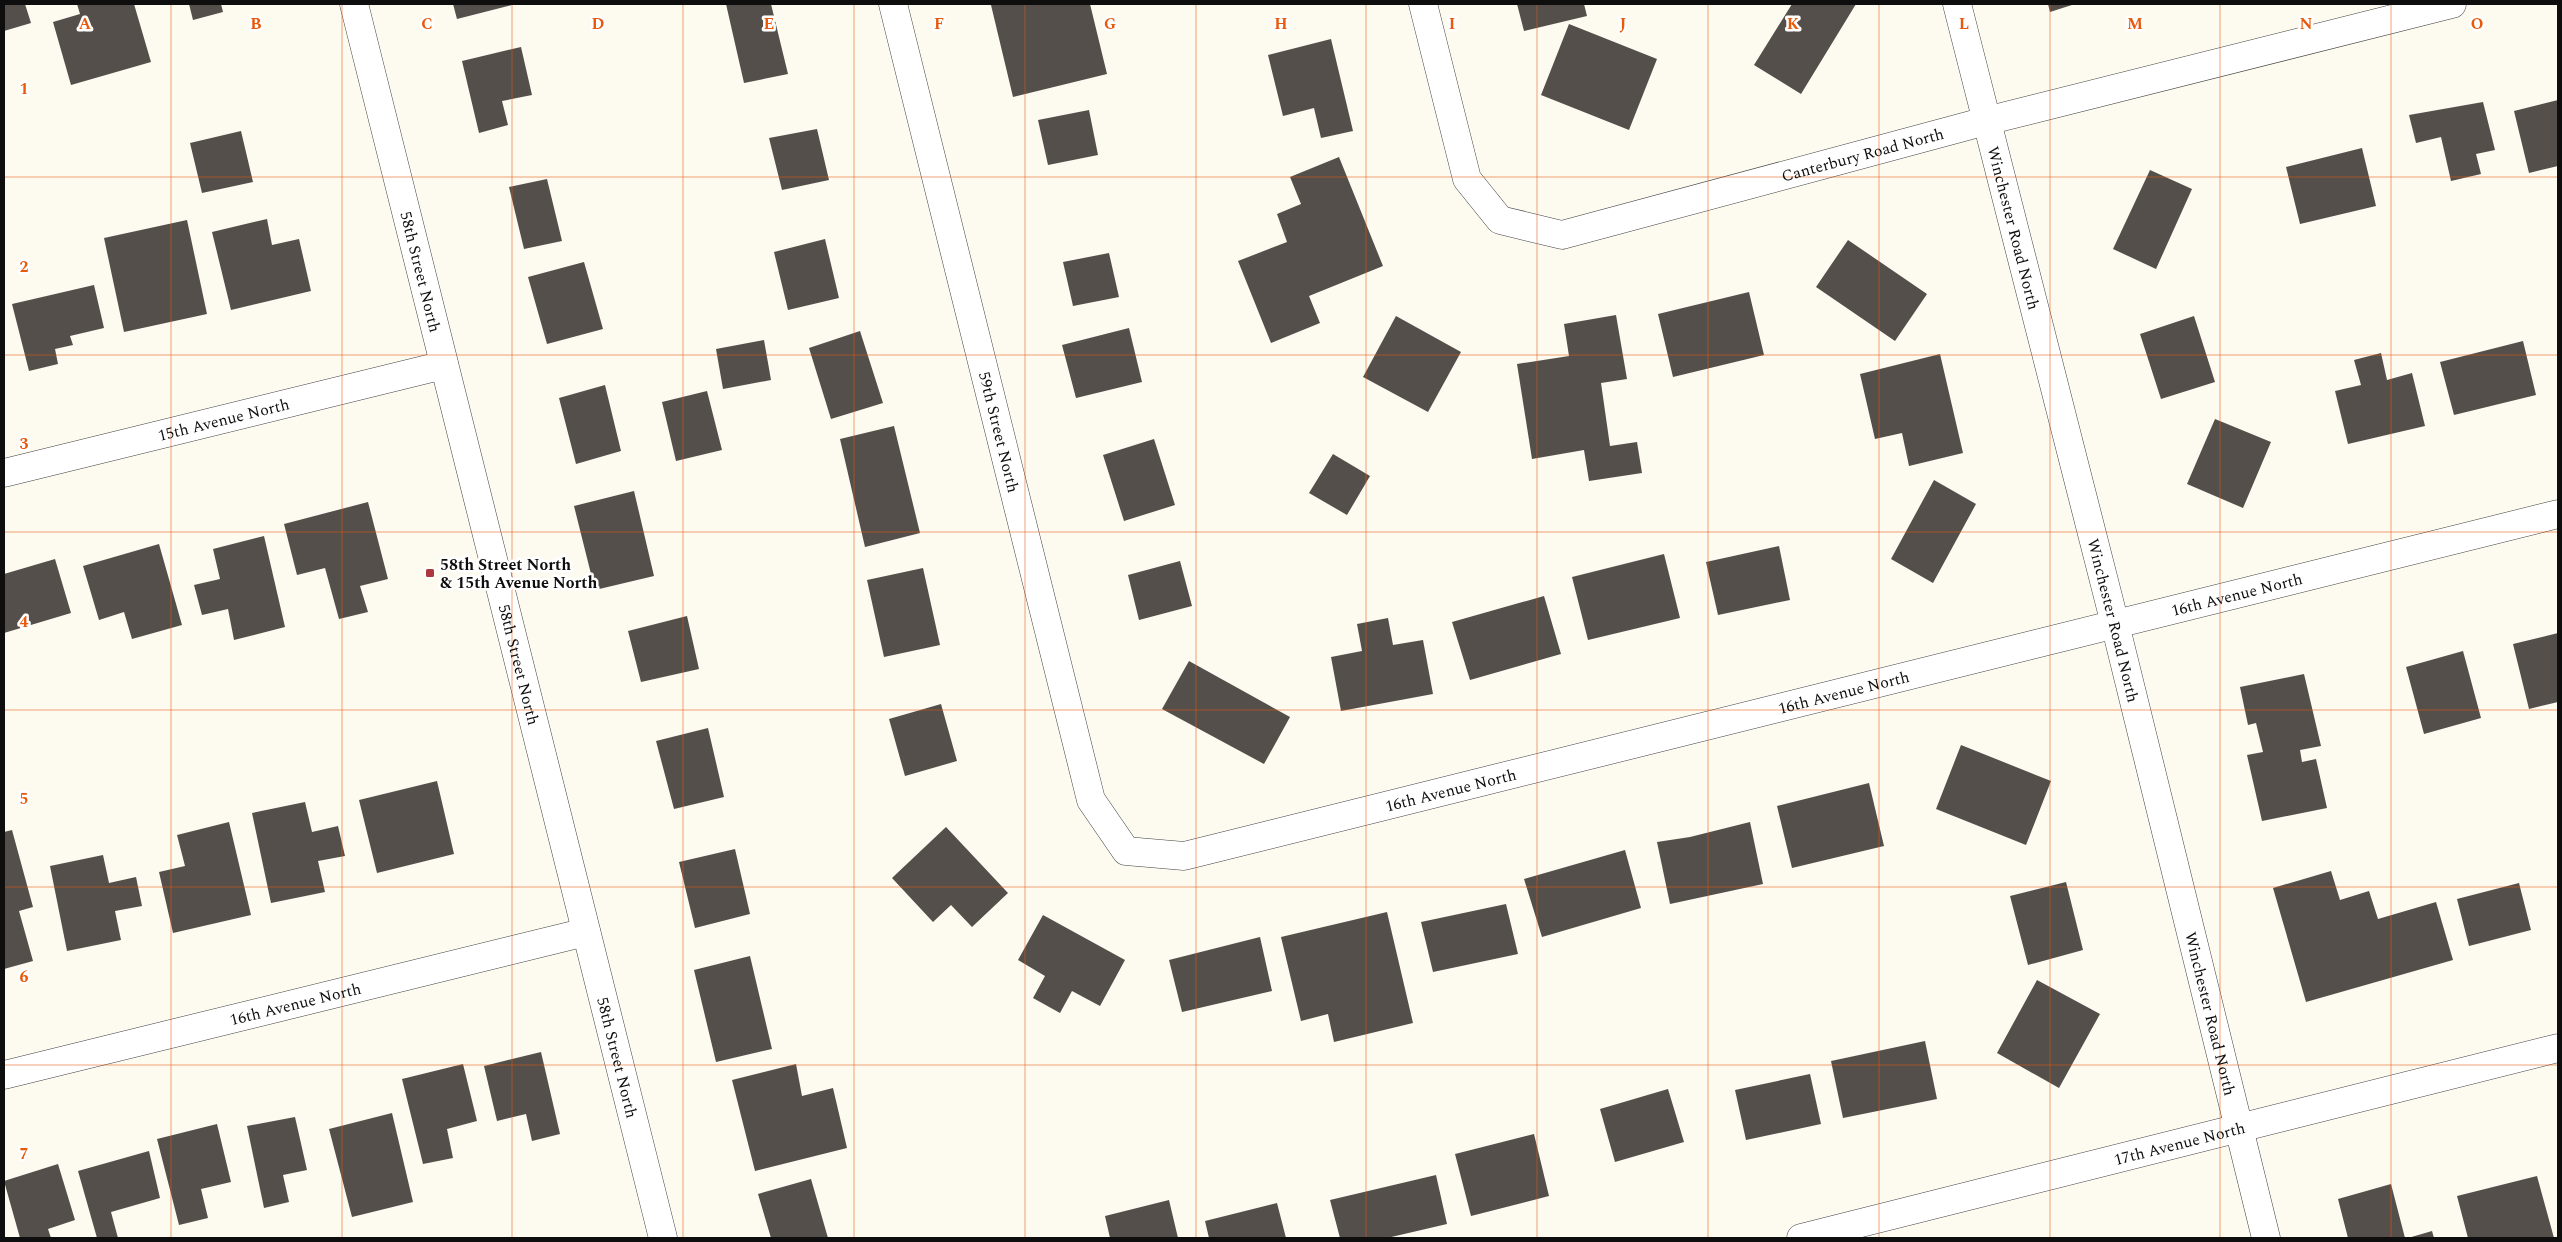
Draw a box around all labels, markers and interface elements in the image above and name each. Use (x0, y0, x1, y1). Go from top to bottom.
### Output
text: A (79, 12, 92, 36)
text: B (250, 12, 262, 36)
text: C (421, 12, 433, 36)
text: D (592, 12, 605, 36)
text: E (764, 12, 774, 36)
text: F (934, 12, 944, 36)
text: G (1104, 12, 1116, 36)
text: H (1274, 12, 1288, 36)
text: I (1449, 12, 1455, 36)
text: J (1620, 12, 1627, 36)
text: K (1787, 12, 1800, 36)
text: L (1959, 12, 1969, 36)
text: M (2127, 12, 2143, 36)
text: N (2299, 12, 2313, 36)
text: O (2471, 12, 2483, 36)
text: 1 (20, 77, 28, 101)
street label: Canterbury Road North (1779, 122, 1947, 189)
street label: Winchester Road North (1981, 144, 2045, 312)
street label: 58th Street North (393, 209, 447, 335)
text: 2 (20, 255, 29, 279)
street label: 59th Street North (972, 369, 1025, 495)
street label: 15th Avenue North (155, 392, 292, 448)
text: 3 (20, 432, 29, 456)
street label: Winchester Road North (2081, 536, 2145, 705)
place label: 58th Street North & 15th Avenue North (440, 553, 598, 595)
marker: 58th Street North & 15th Avenue North (424, 567, 436, 579)
street label: 16th Avenue North (2169, 567, 2305, 623)
street label: 58th Street North (492, 602, 545, 728)
text: 4 (20, 610, 29, 634)
street label: 16th Avenue North (1776, 665, 1912, 721)
street label: 16th Avenue North (1383, 763, 1519, 819)
text: 5 (20, 787, 28, 811)
street label: Winchester Road North (2178, 929, 2242, 1098)
text: 6 (20, 965, 29, 989)
street label: 16th Avenue North (227, 977, 364, 1032)
street label: 58th Street North (590, 995, 644, 1121)
street label: 17th Avenue North (2111, 1116, 2248, 1172)
text: 7 (20, 1142, 29, 1166)

